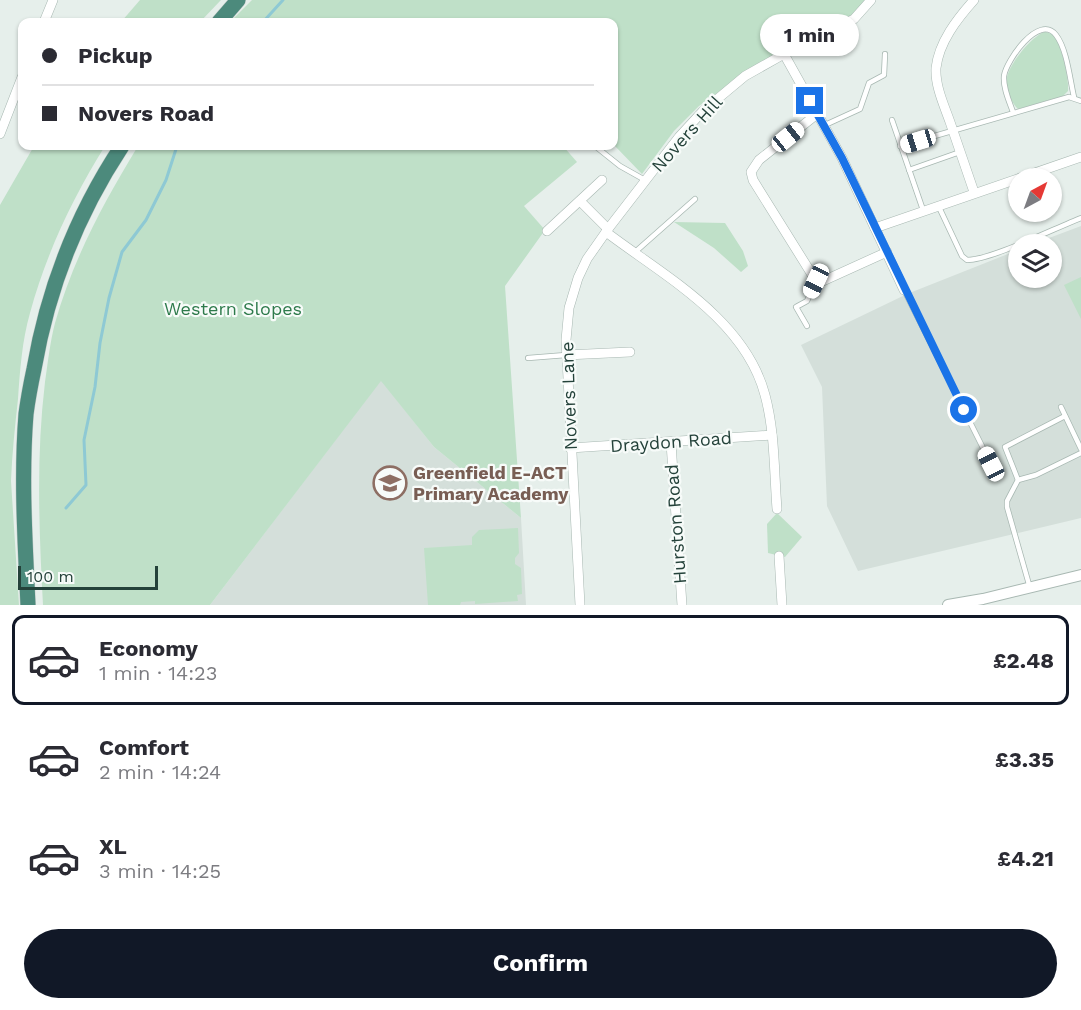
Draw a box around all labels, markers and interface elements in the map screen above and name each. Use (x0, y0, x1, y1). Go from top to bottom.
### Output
callout: 1 min (760, 14, 860, 56)
text: 1 min (784, 23, 835, 47)
text: Pickup (78, 43, 153, 68)
route end (796, 87, 823, 114)
street label: Novers Hill (647, 91, 727, 176)
text: Novers Road (78, 101, 214, 126)
car (768, 119, 808, 155)
car (898, 127, 938, 155)
north arrow (1008, 168, 1062, 222)
map controls (1008, 168, 1062, 288)
button: layers (1008, 234, 1062, 288)
car (800, 261, 832, 301)
park label: Western Slopes (164, 298, 302, 319)
street label: Novers Lane (556, 341, 581, 451)
route start (950, 396, 977, 423)
street label: Draydon Road (609, 427, 733, 456)
car (975, 444, 1007, 484)
place label: Greenfield E-ACT Primary Academy (413, 462, 569, 504)
street label: Hurston Road (661, 463, 690, 585)
school or university icon: Greenfield E-ACT Primary Academy (372, 465, 408, 501)
scale bar (18, 563, 158, 590)
text: 100 m (27, 567, 74, 586)
icon: car (27, 633, 81, 687)
text: Economy (99, 636, 198, 661)
text: £2.48 (993, 648, 1054, 673)
text: 1 min · 14:23 (99, 661, 217, 685)
icon: car (27, 732, 81, 786)
text: Comfort (99, 735, 189, 760)
text: £3.35 (995, 747, 1054, 772)
text: 2 min · 14:24 (99, 760, 221, 784)
icon: car (27, 831, 81, 885)
text: XL (99, 834, 127, 859)
text: £4.21 (997, 846, 1054, 871)
text: 3 min · 14:25 (99, 859, 221, 883)
button: Confirm (24, 929, 1057, 998)

